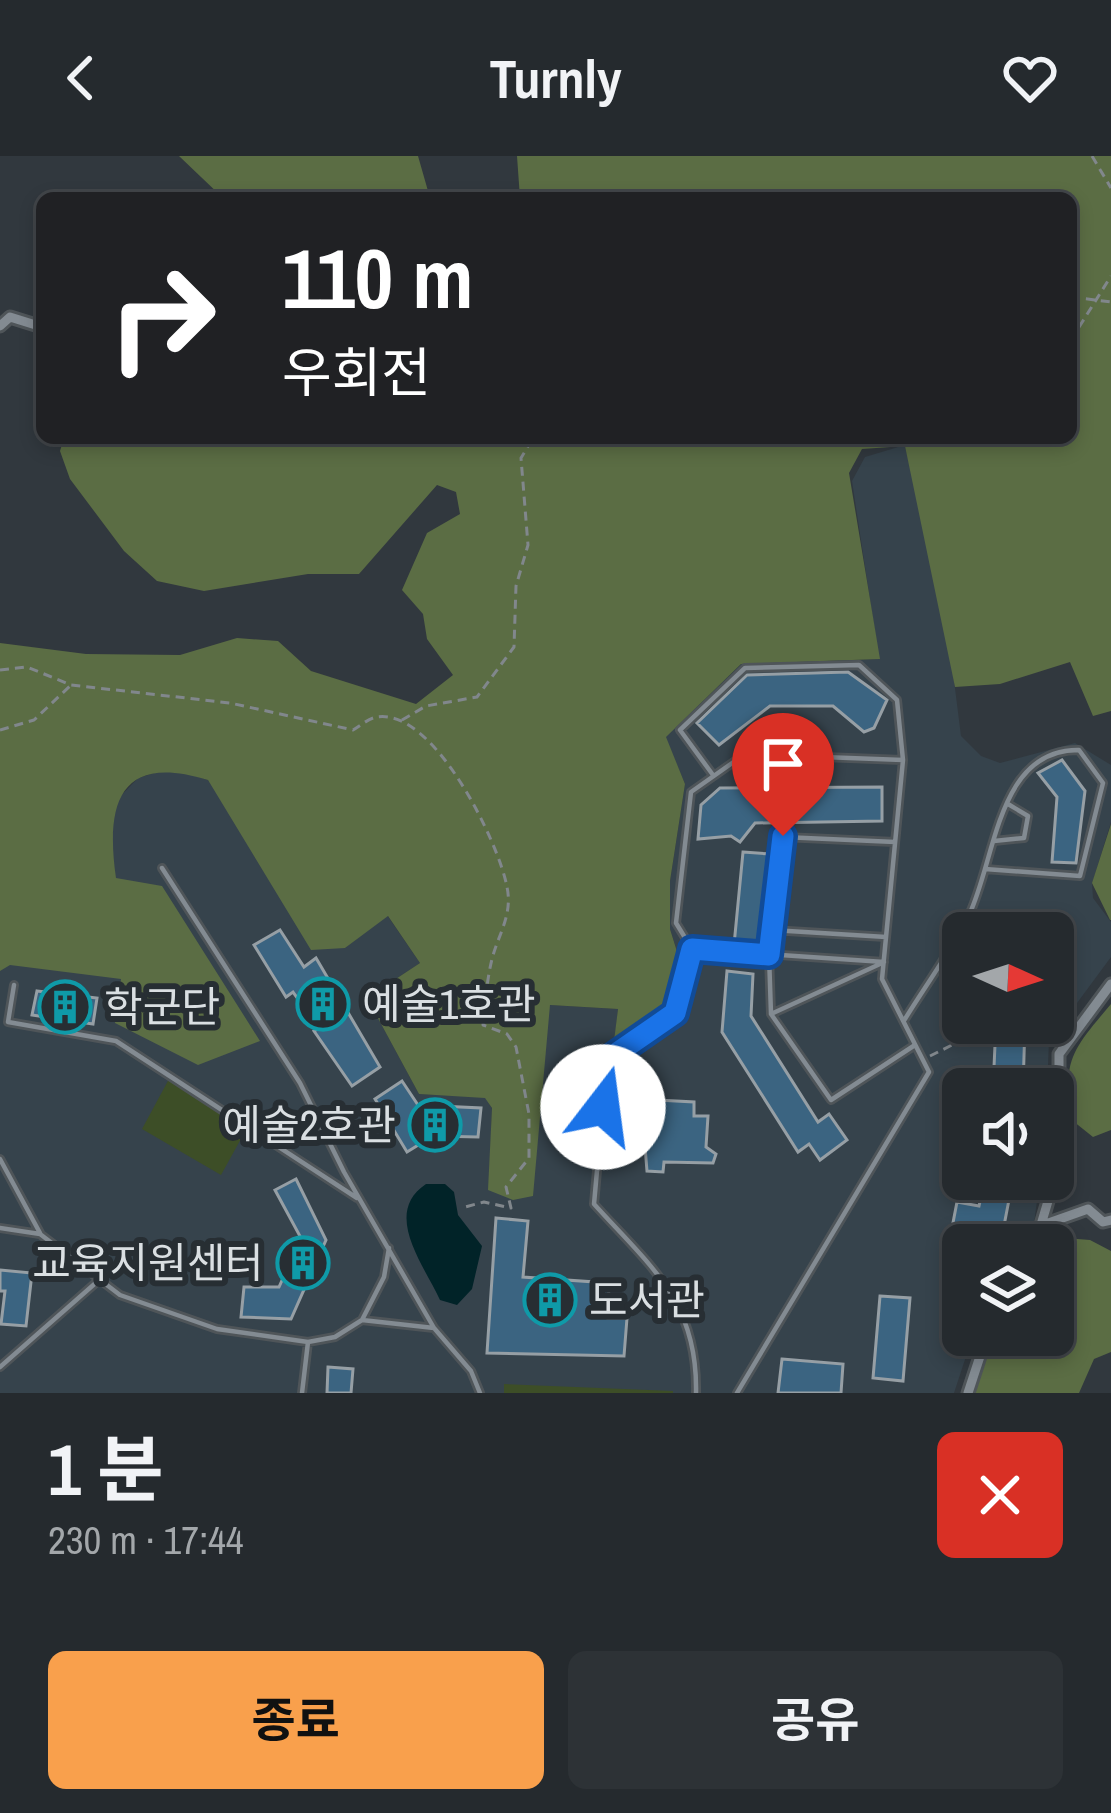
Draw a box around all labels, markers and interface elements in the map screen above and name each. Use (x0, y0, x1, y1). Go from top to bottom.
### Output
text: Turnly (489, 42, 622, 115)
icon: back (48, 45, 114, 111)
icon: heart (997, 45, 1063, 111)
text: 110 m (282, 221, 474, 334)
icon: right (84, 240, 240, 396)
text: 우회전 (282, 336, 431, 409)
pin (732, 713, 834, 836)
icon: arrive (750, 731, 816, 797)
north arrow (942, 912, 1074, 1044)
map controls (942, 912, 1074, 1356)
building icon: 예술1호관 (295, 976, 351, 1032)
place label: 예술1호관 (362, 976, 536, 1032)
building icon: 학군단 (37, 979, 93, 1035)
place label: 학군단 (104, 979, 220, 1035)
position arrow (540, 1044, 666, 1170)
button: sound (942, 1068, 1074, 1200)
place label: 예술2호관 (222, 1097, 396, 1153)
building icon: 예술2호관 (407, 1097, 463, 1153)
button: layers (942, 1224, 1074, 1356)
place label: 교육지원센터 (32, 1235, 264, 1291)
building icon: 교육지원센터 (275, 1235, 331, 1291)
building icon: 도서관 (522, 1272, 578, 1328)
place label: 도서관 (589, 1272, 705, 1328)
text: 1 분 (48, 1420, 164, 1517)
button: close (937, 1432, 1063, 1558)
text: 230 m · 17:44 (48, 1514, 244, 1566)
button: 종료 (48, 1651, 544, 1789)
button: 공유 (568, 1651, 1063, 1789)

